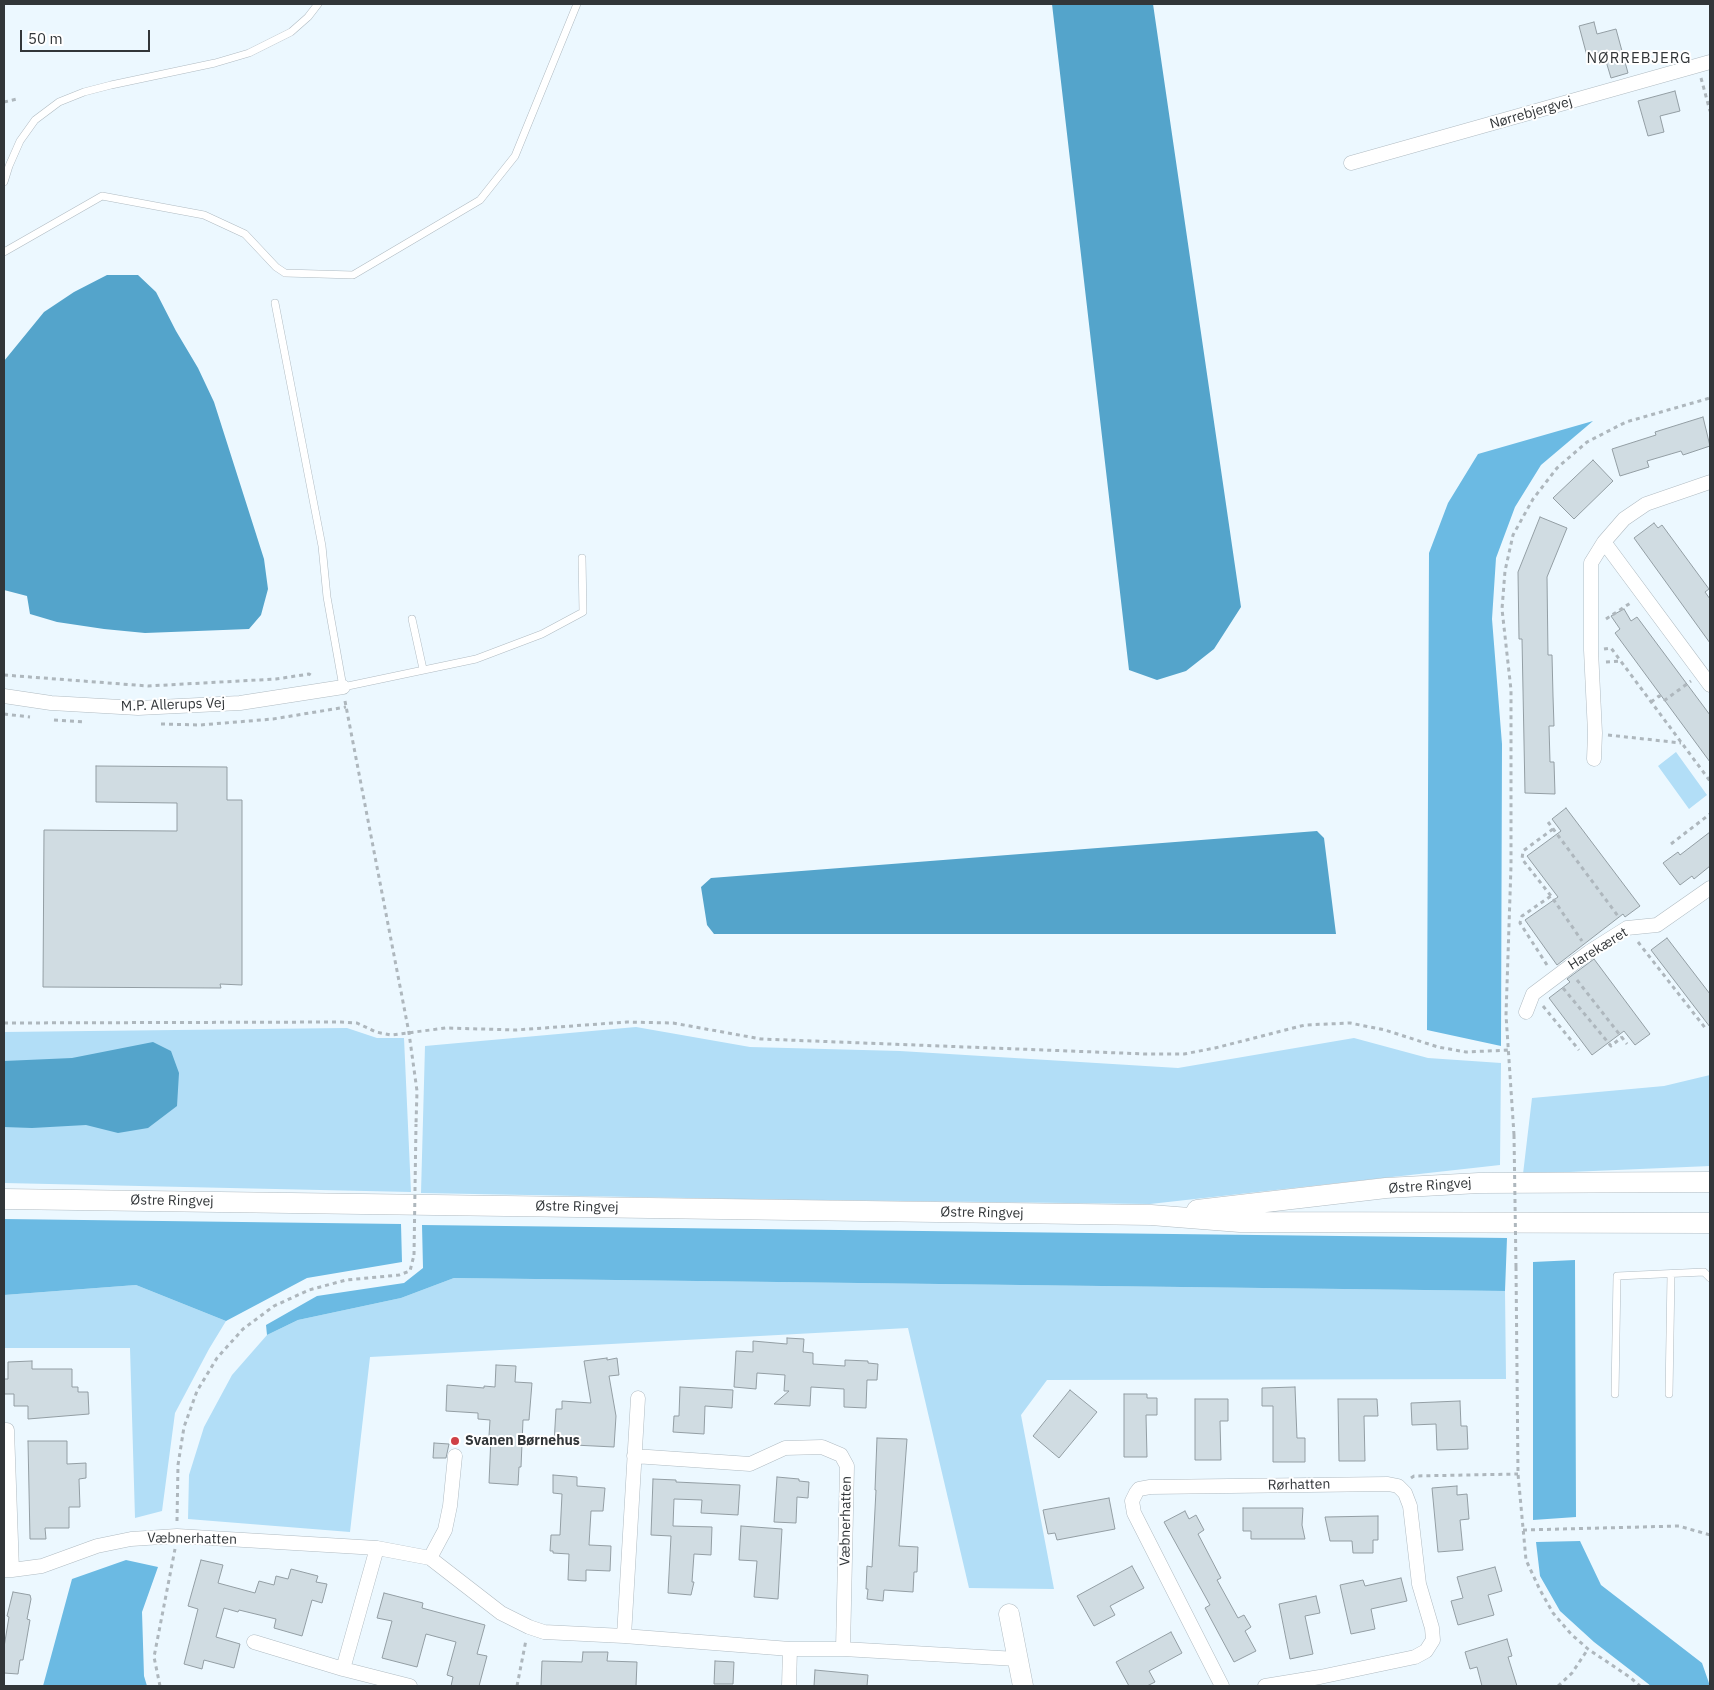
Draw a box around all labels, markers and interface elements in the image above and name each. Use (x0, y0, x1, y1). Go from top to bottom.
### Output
scale bar (22, 20, 152, 52)
text: 50 m (28, 29, 63, 48)
district label: NØRREBJERG (1585, 50, 1693, 68)
street label: Nørrebjergvej (1488, 93, 1574, 133)
street label: M.P. Allerups Vej (121, 695, 225, 715)
street label: Harekæret (1565, 924, 1631, 974)
street label: Østre Ringvej (1388, 1175, 1472, 1197)
street label: Østre Ringvej (130, 1192, 214, 1210)
street label: Østre Ringvej (535, 1198, 619, 1216)
street label: Østre Ringvej (940, 1204, 1024, 1222)
place label: Svanen Børnehus (465, 1433, 580, 1449)
marker: Svanen Børnehus (449, 1435, 461, 1447)
street label: Væbnerhatten (837, 1476, 855, 1566)
street label: Rørhatten (1268, 1476, 1330, 1494)
street label: Væbnerhatten (147, 1530, 237, 1548)

